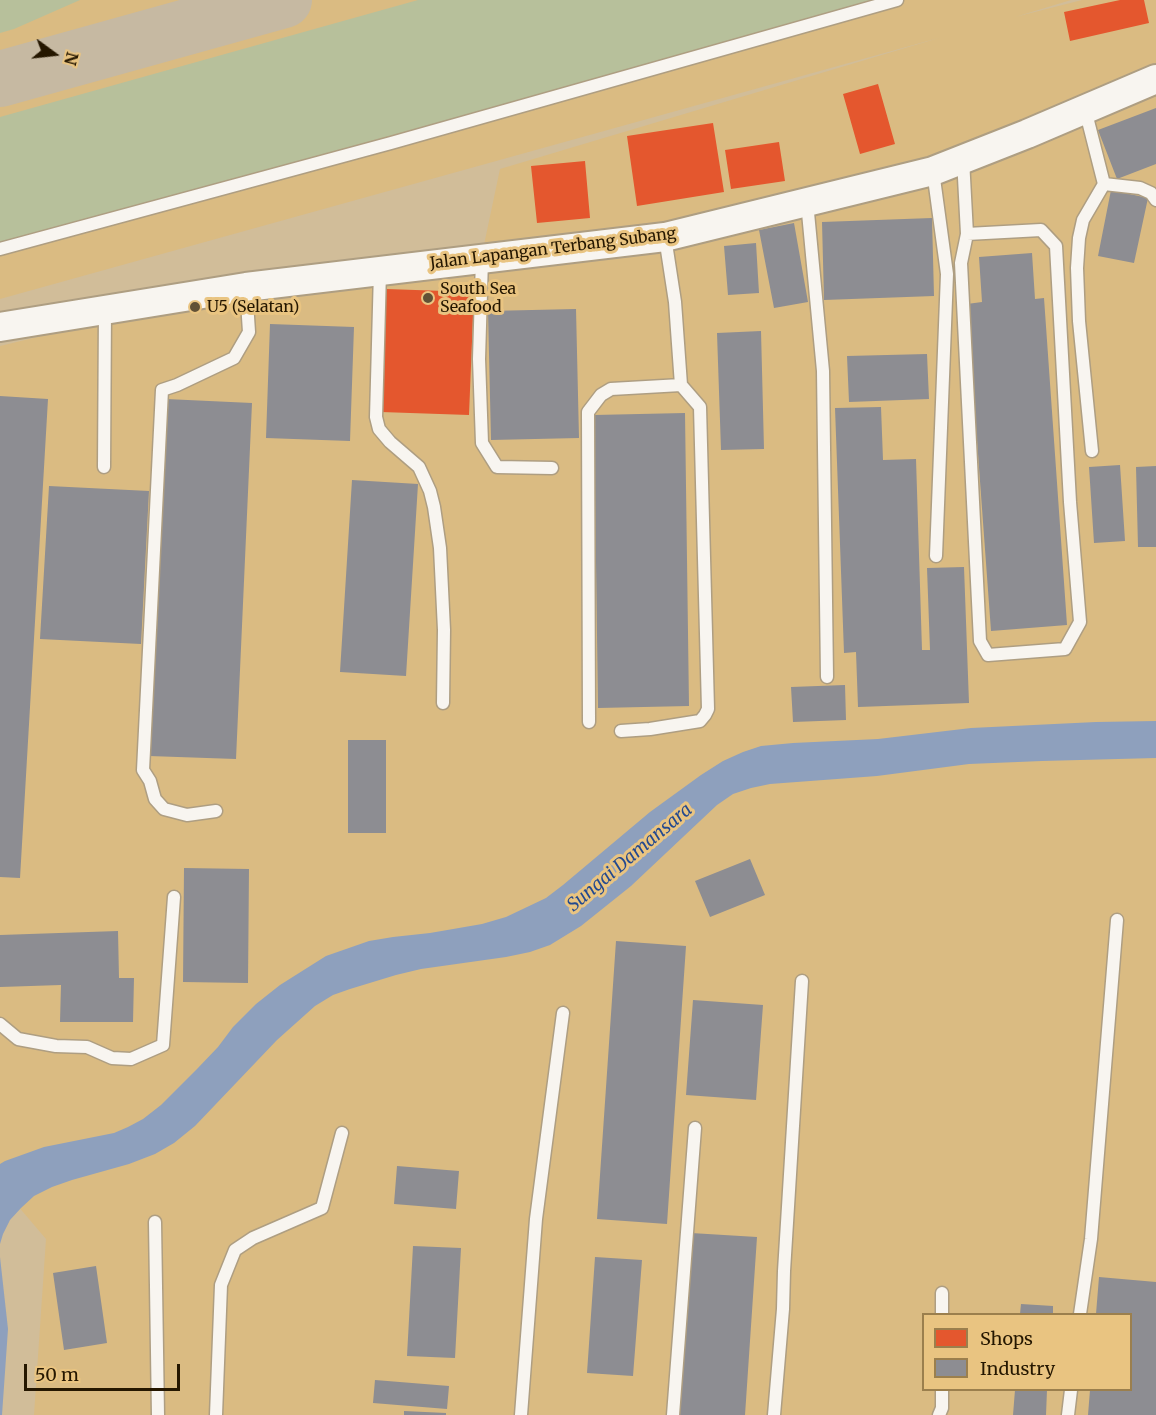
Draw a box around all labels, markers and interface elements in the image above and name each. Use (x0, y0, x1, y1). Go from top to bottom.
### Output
north arrow (24, 24, 84, 84)
text: N (60, 50, 83, 67)
street label: Jalan Lapangan Terbang Subang (429, 224, 677, 274)
place label: South Sea Seafood (440, 279, 516, 317)
marker: South Sea Seafood (421, 291, 435, 305)
place label: U5 (Selatan) (207, 297, 299, 317)
marker: U5 (Selatan) (188, 300, 202, 314)
water label: Sungai Damansara (563, 800, 697, 916)
legend (922, 1313, 1132, 1391)
text: Shops (980, 1327, 1033, 1350)
scale bar (27, 1352, 183, 1390)
text: Industry (980, 1357, 1055, 1380)
text: 50 m (35, 1363, 79, 1386)

